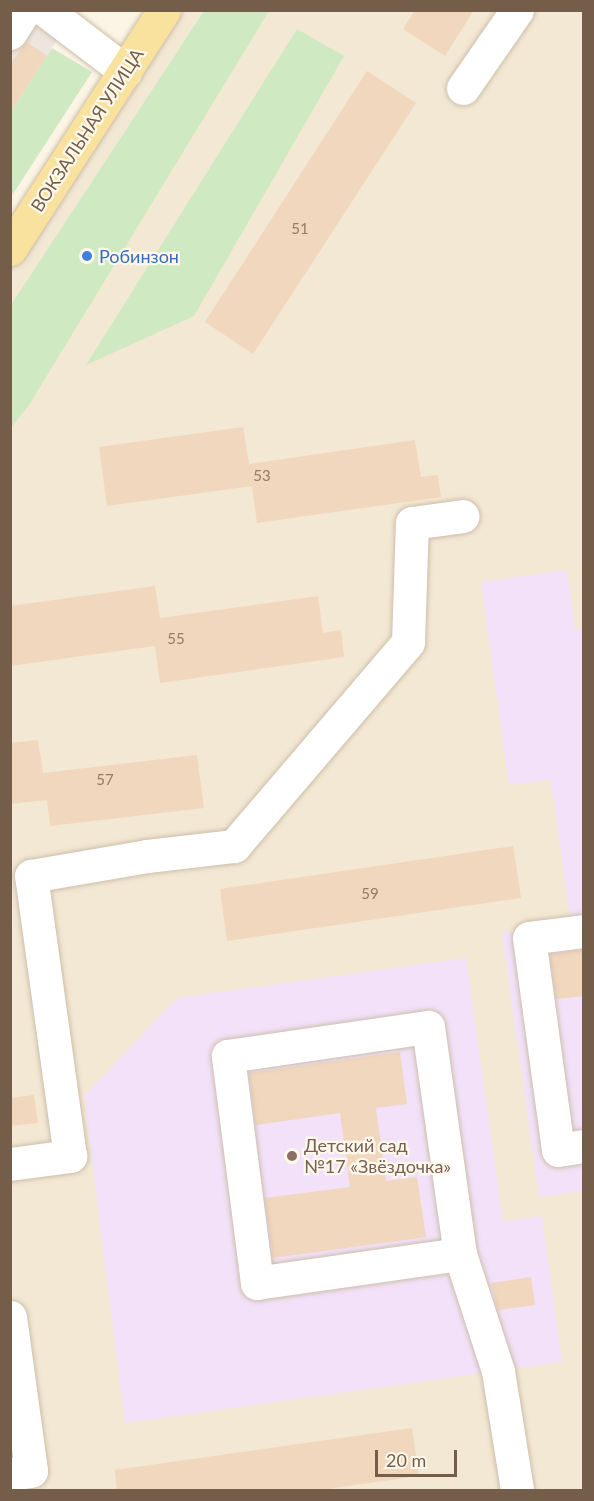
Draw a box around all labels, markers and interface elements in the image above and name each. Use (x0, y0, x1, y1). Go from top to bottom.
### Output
street label: ВОКЗАЛЬНАЯ УЛИЦА (26, 44, 148, 216)
house number: 51 (291, 220, 309, 238)
place label: Робинзон (99, 245, 179, 267)
marker: Робинзон (80, 249, 94, 263)
house number: 53 (253, 467, 271, 485)
house number: 55 (167, 630, 185, 648)
house number: 57 (96, 771, 114, 789)
house number: 59 (361, 885, 379, 903)
place label: Детский сад №17 «Звёздочка» (304, 1135, 451, 1178)
marker: Детский сад №17 «Звёздочка» (285, 1149, 299, 1163)
scale bar (378, 1438, 460, 1476)
text: 20 m (386, 1449, 426, 1471)

